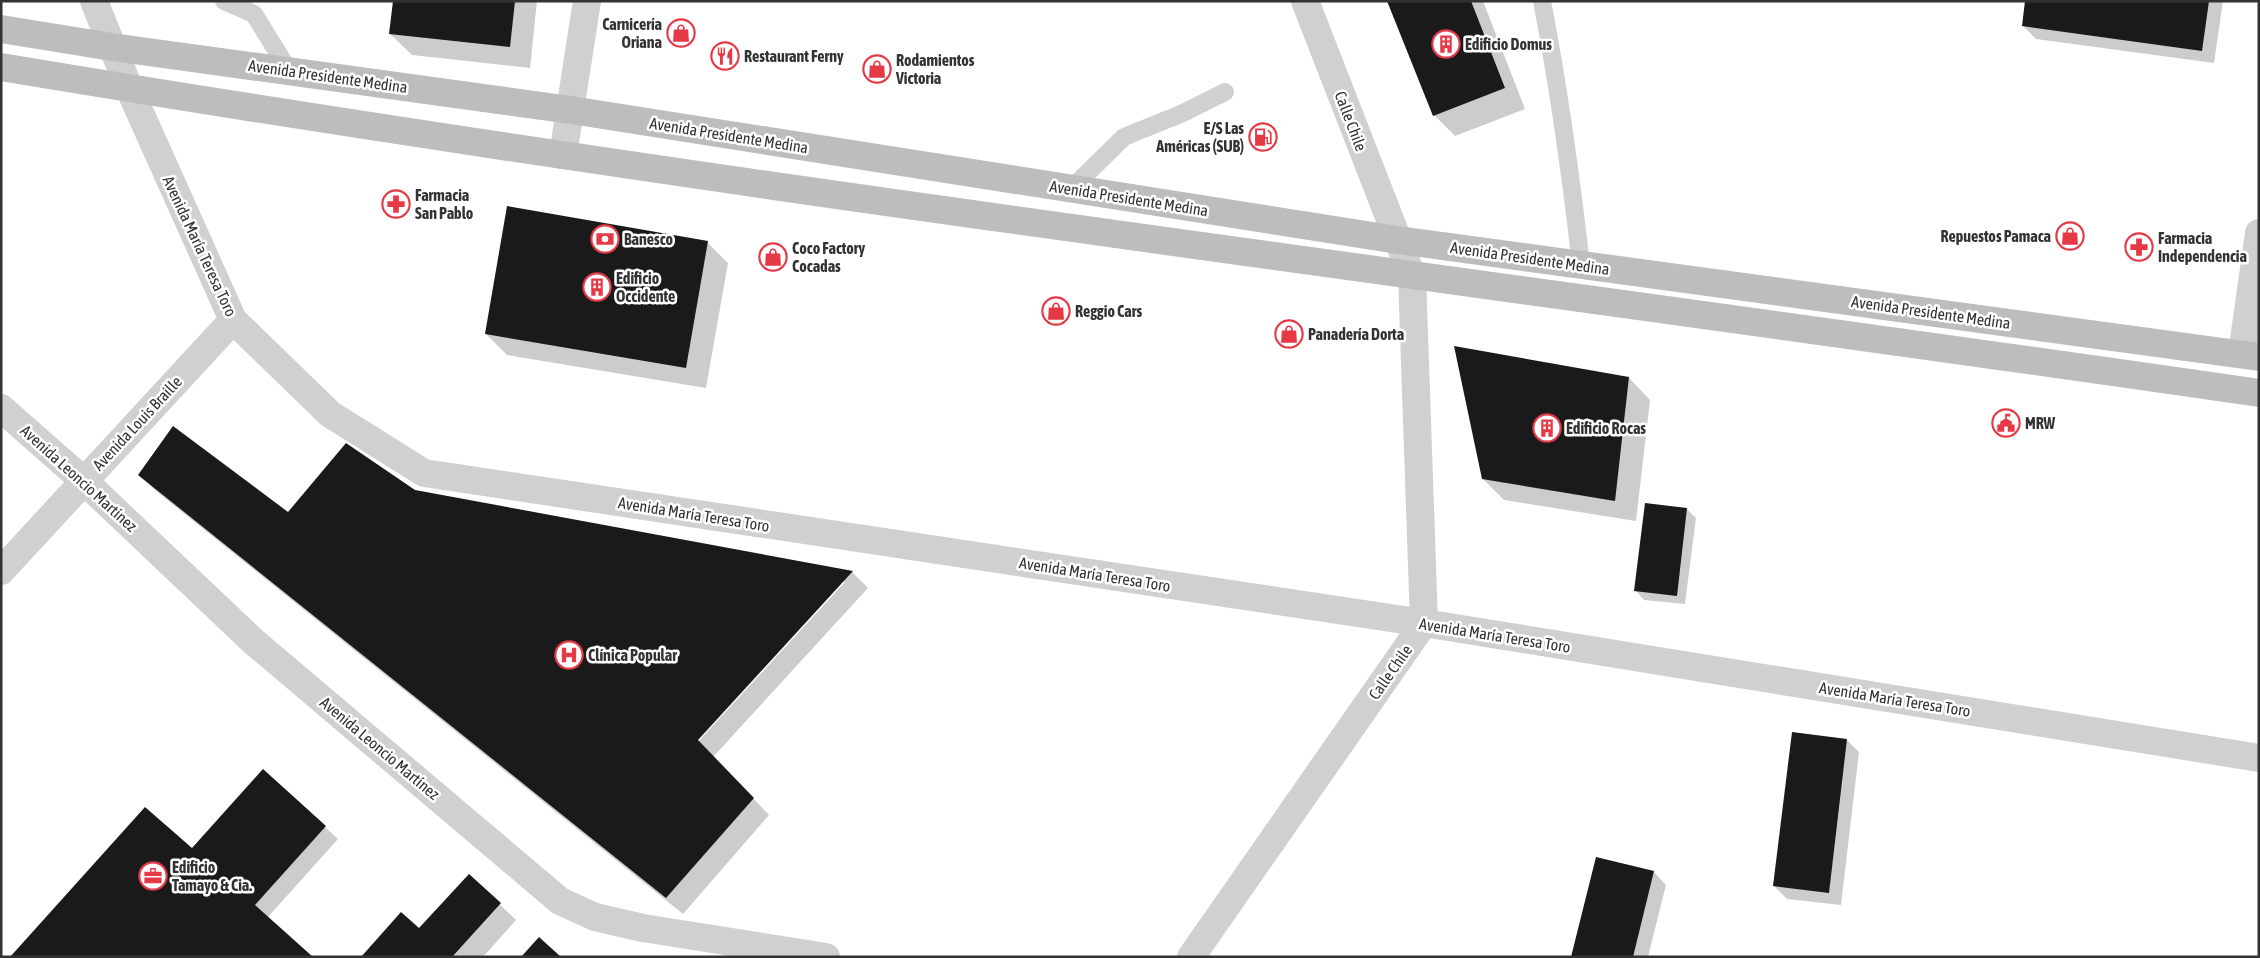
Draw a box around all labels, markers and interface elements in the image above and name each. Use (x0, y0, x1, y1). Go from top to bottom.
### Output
place label: Carnicería Oriana (602, 15, 662, 51)
shop icon: Carnicería Oriana (666, 18, 696, 48)
building icon: Edificio Domus (1431, 29, 1461, 59)
place label: Edificio Domus (1465, 35, 1552, 53)
restaurant icon: Restaurant Ferny (710, 41, 740, 71)
place label: Restaurant Ferny (744, 47, 844, 65)
place label: Rodamientos Victoria (895, 51, 975, 87)
shop icon: Rodamientos Victoria (862, 54, 892, 84)
street label: Avenida Presidente Medina (247, 56, 409, 96)
street label: Calle Chile (1331, 89, 1371, 153)
street label: Avenida Presidente Medina (648, 114, 810, 156)
place label: E/S Las Américas (SUB) (1155, 119, 1244, 155)
fuel station icon: E/S Las Américas (SUB) (1248, 122, 1278, 152)
street label: Avenida María Teresa Toro (160, 173, 240, 319)
street label: Avenida Presidente Medina (1048, 177, 1210, 219)
place label: Farmacia San Pablo (415, 186, 474, 222)
pharmacy icon: Farmacia San Pablo (381, 189, 411, 219)
shop icon: Repuestos Pamaca (2055, 221, 2085, 251)
bank icon: Banesco (590, 224, 620, 254)
place label: Repuestos Pamaca (1940, 227, 2051, 245)
place label: Farmacia Independencia (2158, 229, 2247, 265)
place label: Banesco (624, 230, 674, 248)
pharmacy icon: Farmacia Independencia (2124, 232, 2154, 262)
street label: Avenida Presidente Medina (1449, 238, 1611, 278)
place label: Coco Factory Cocadas (792, 239, 866, 275)
shop icon: Coco Factory Cocadas (758, 242, 788, 272)
place label: Edificio Occidente (616, 269, 675, 305)
building icon: Edificio Occidente (582, 272, 612, 302)
street label: Avenida Presidente Medina (1850, 292, 2012, 332)
shop icon: Reggio Cars (1041, 296, 1071, 326)
place label: Reggio Cars (1075, 302, 1142, 320)
shop icon: Panadería Dorta (1274, 319, 1304, 349)
place label: Panadería Dorta (1308, 325, 1404, 343)
street label: Avenida Louis Braille (89, 372, 185, 474)
public building icon: MRW (1991, 408, 2021, 438)
building icon: Edificio Rocas (1532, 413, 1562, 443)
place label: MRW (2025, 414, 2056, 432)
place label: Edificio Rocas (1566, 419, 1646, 437)
street label: Avenida Leoncio Martínez (17, 421, 141, 535)
street label: Avenida María Teresa Toro (617, 493, 771, 535)
street label: Avenida María Teresa Toro (1018, 553, 1172, 595)
street label: Avenida María Teresa Toro (1418, 614, 1572, 656)
hospital icon: Clínica Popular (554, 640, 584, 670)
street label: Calle Chile (1365, 641, 1415, 703)
place label: Clínica Popular (588, 646, 677, 664)
street label: Avenida María Teresa Toro (1818, 678, 1972, 720)
street label: Avenida Leoncio Martínez (317, 693, 443, 803)
place label: Edificio Tamayo & Cia. (172, 858, 252, 894)
office icon: Edificio Tamayo & Cia. (138, 861, 168, 891)

